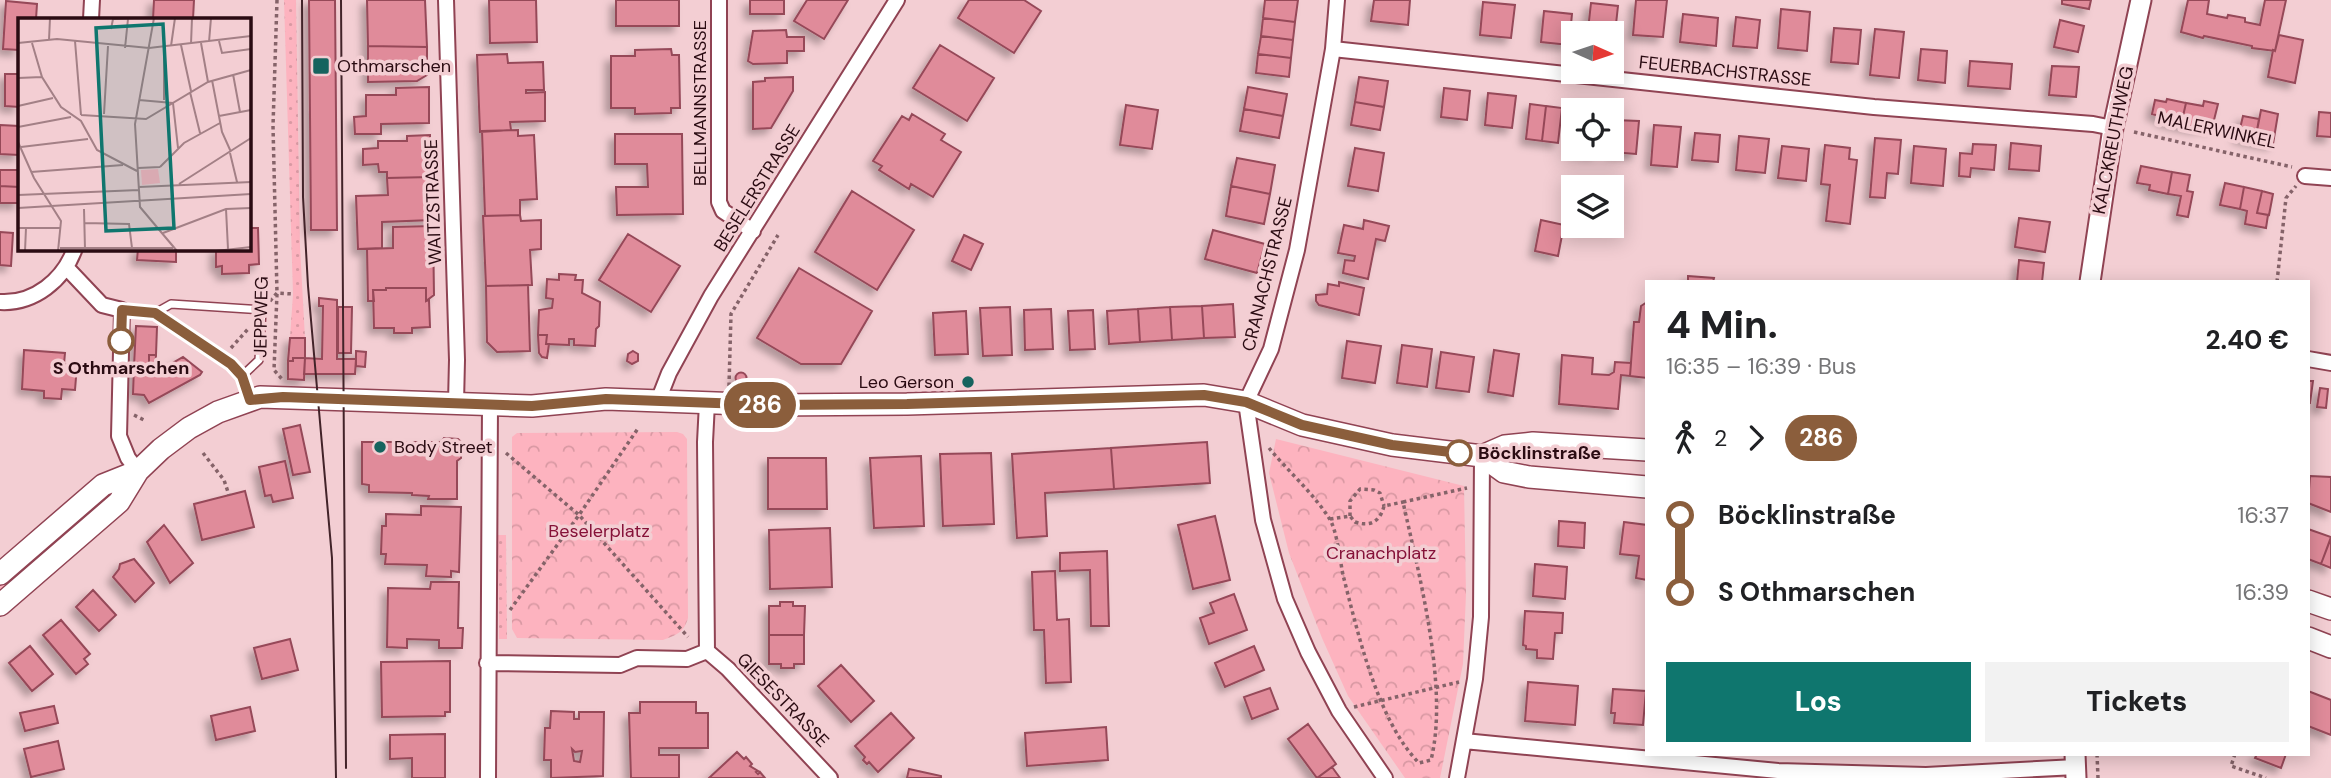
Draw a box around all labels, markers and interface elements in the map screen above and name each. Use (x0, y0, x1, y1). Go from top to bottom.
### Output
inset map (18, 18, 250, 250)
street label: BELLMANNSTRASSE (688, 20, 712, 186)
north arrow (1561, 21, 1624, 84)
map controls (1561, 21, 1624, 238)
street label: FEUERBACHSTRASSE (1638, 50, 1812, 92)
place label: Othmarschen (337, 54, 451, 78)
marker: Othmarschen (311, 56, 331, 76)
street label: KALCKREUTHWEG (2087, 64, 2139, 216)
button: locate (1561, 98, 1624, 161)
street label: MALERWINKEL (2155, 106, 2279, 154)
street label: BESELERSTRASSE (708, 120, 806, 256)
street label: WAITZSTRASSE (419, 139, 447, 265)
button: layers (1561, 175, 1624, 238)
street label: CRANACHSTRASSE (1236, 194, 1298, 354)
street label: JEPPWEG (248, 276, 274, 358)
text: 4 Min. (1666, 300, 1777, 350)
text: 2.40 € (2206, 323, 2289, 357)
marker: S Othmarschen (108, 328, 134, 354)
text: 16:35 – 16:39 · Bus (1666, 351, 1857, 381)
place label: S Othmarschen (53, 356, 189, 380)
place label: Leo Gerson (859, 370, 954, 394)
marker: Leo Gerson (960, 374, 976, 390)
line badge: 286 (720, 382, 800, 428)
text: 286 (738, 389, 782, 420)
icon: walk (1666, 419, 1704, 457)
icon: forward (1737, 419, 1775, 457)
text: 286 (1799, 422, 1843, 453)
text: 2 (1714, 423, 1727, 453)
place label: Body Street (394, 435, 493, 459)
marker: Body Street (372, 439, 388, 455)
marker: Böcklinstraße (1446, 440, 1472, 466)
place label: Böcklinstraße (1478, 441, 1601, 465)
text: Böcklinstraße (1718, 498, 1896, 532)
text: 16:37 (2237, 500, 2289, 530)
park label: Beselerplatz (548, 519, 650, 543)
park label: Cranachplatz (1326, 541, 1436, 565)
text: S Othmarschen (1718, 575, 1915, 609)
text: 16:39 (2235, 577, 2289, 607)
street label: GIESESTRASSE (732, 648, 834, 752)
button: Los (1666, 662, 1971, 742)
button: Tickets (1985, 662, 2289, 742)

